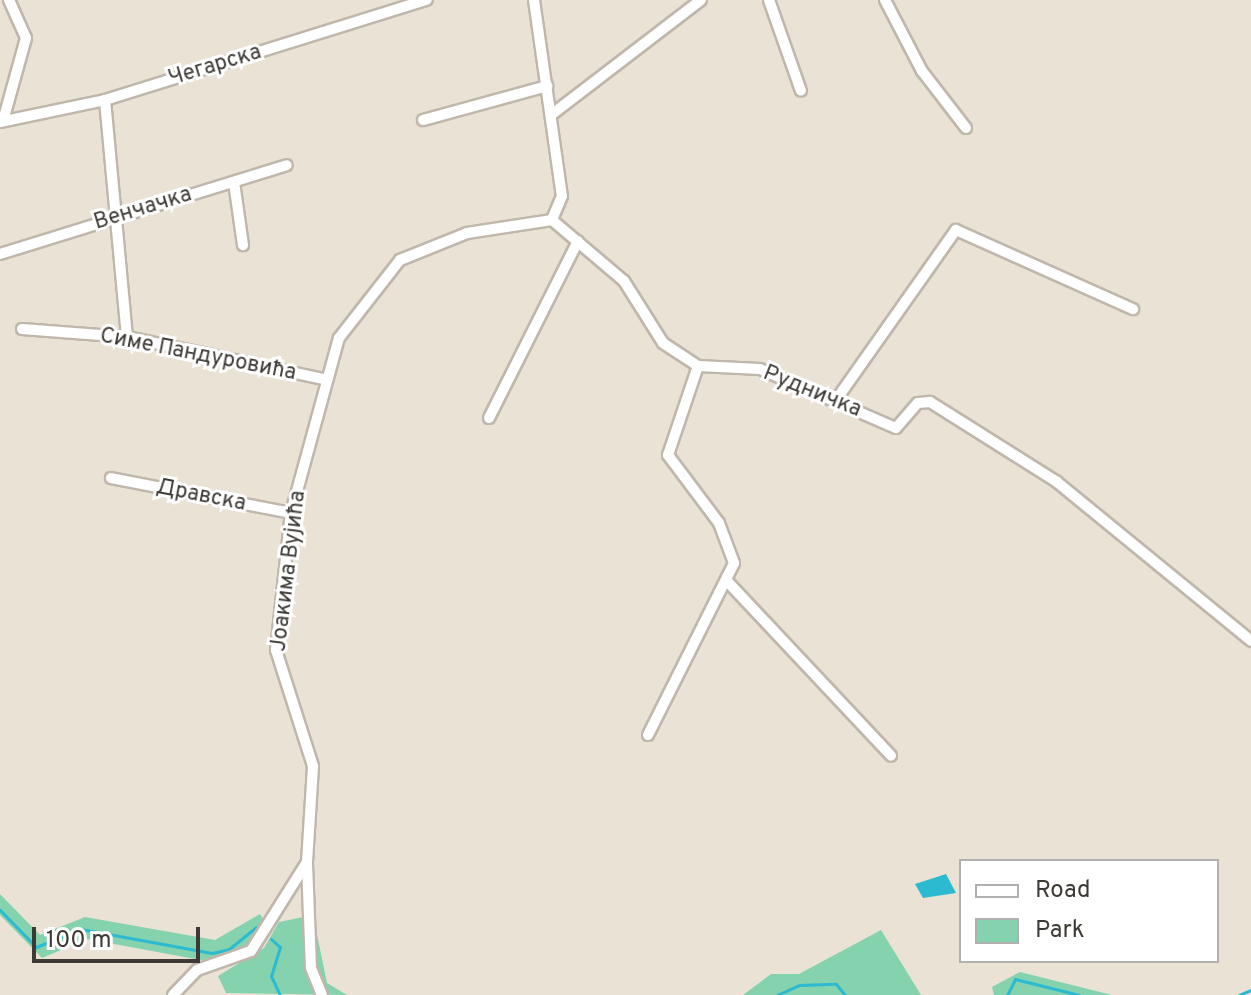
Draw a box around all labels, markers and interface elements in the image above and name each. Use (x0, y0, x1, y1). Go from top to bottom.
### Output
street label: Чегарска (165, 39, 265, 93)
street label: Венчачка (91, 182, 195, 236)
street label: Симе Пандуровића (98, 323, 298, 387)
street label: Рудничка (759, 360, 865, 424)
street label: Дравска (154, 474, 248, 518)
street label: Јоакима Вујића (266, 489, 312, 653)
legend (959, 859, 1219, 963)
text: Road (1035, 876, 1091, 906)
scale bar (36, 911, 204, 961)
text: Park (1035, 916, 1085, 946)
text: 100 m (46, 926, 112, 956)

